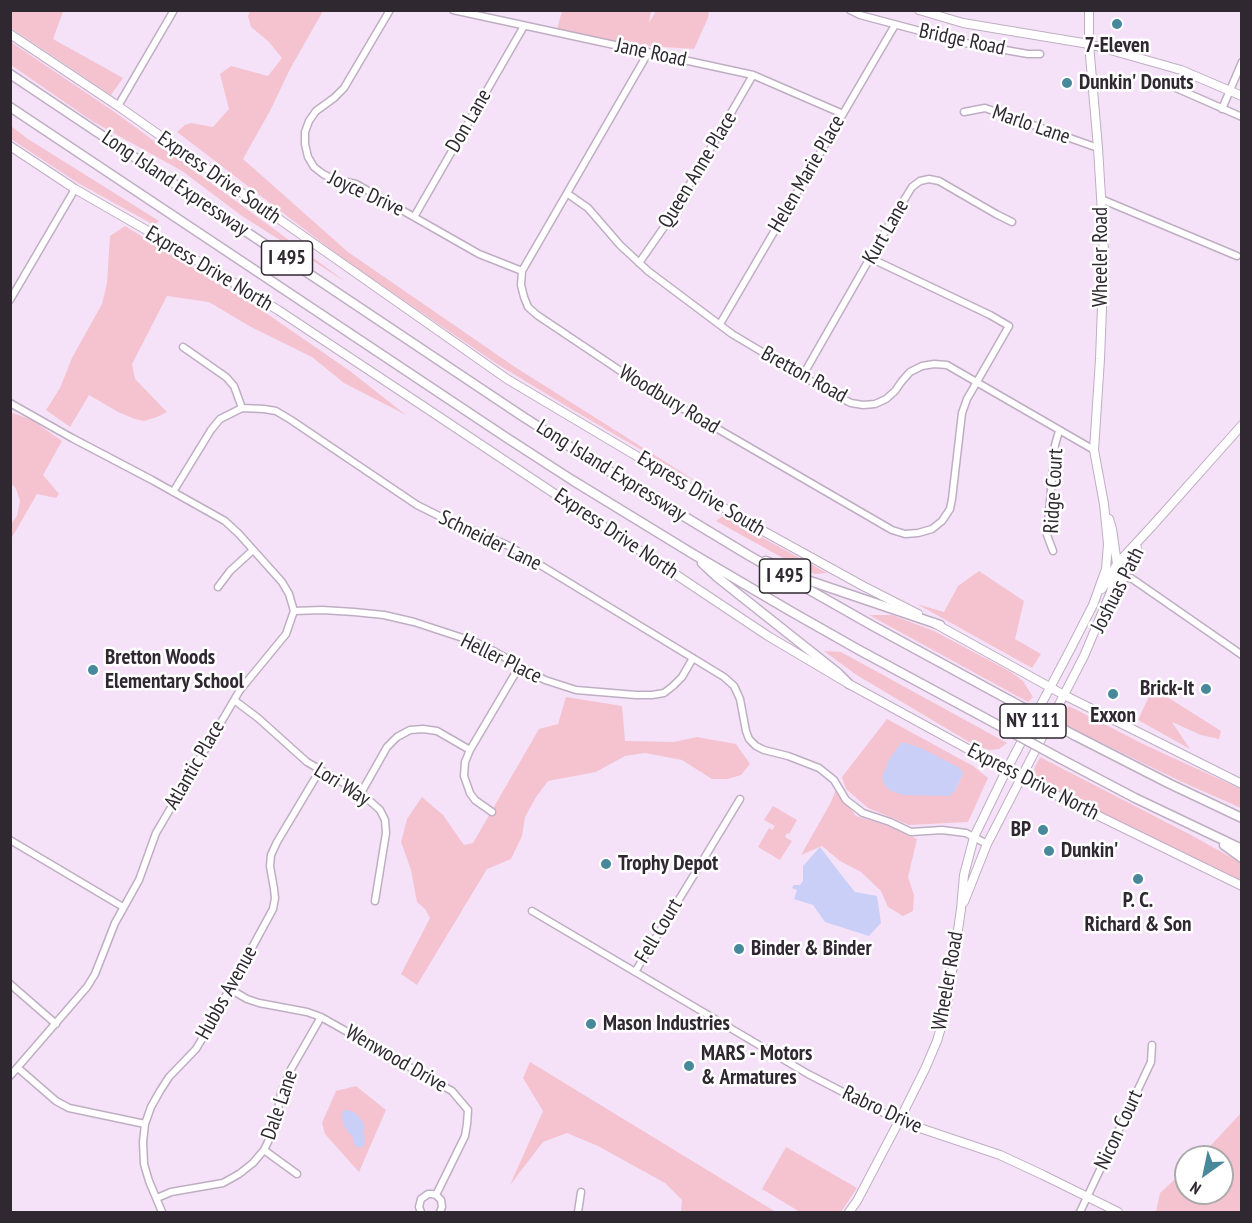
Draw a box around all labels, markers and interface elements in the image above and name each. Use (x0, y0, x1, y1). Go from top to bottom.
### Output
marker: 7-Eleven (1110, 17, 1124, 31)
street label: Bridge Road (917, 19, 1007, 61)
street label: Jane Road (613, 33, 689, 73)
place label: 7-Eleven (1085, 33, 1149, 59)
place label: Dunkin' Donuts (1079, 70, 1194, 96)
marker: Dunkin' Donuts (1060, 76, 1074, 90)
street label: Don Lane (441, 85, 497, 157)
street label: Marlo Lane (989, 100, 1073, 150)
street label: Queen Anne Place (653, 107, 743, 233)
street label: Helen Marie Place (763, 111, 851, 237)
street label: Long Island Expressway (97, 126, 253, 242)
street label: Express Drive South (153, 126, 285, 230)
street label: Joyce Drive (324, 166, 408, 222)
street label: Kurt Lane (858, 195, 914, 269)
street label: Wheeler Road (1088, 207, 1114, 307)
street label: Express Drive North (141, 221, 277, 317)
road number: I 495 (262, 241, 312, 275)
street label: Bretton Road (757, 341, 851, 409)
street label: Woodbury Road (614, 360, 724, 440)
street label: Long Island Expressway (531, 415, 691, 527)
street label: Express Drive South (633, 446, 769, 542)
street label: Ridge Court (1039, 448, 1069, 534)
street label: Express Drive North (549, 483, 683, 585)
street label: Schneider Lane (435, 505, 545, 577)
street label: Joshuas Path (1086, 543, 1150, 637)
road number: I 495 (760, 559, 810, 593)
street label: Heller Place (456, 629, 546, 689)
place label: Bretton Woods Elementary School (105, 645, 244, 695)
marker: Bretton Woods Elementary School (86, 663, 100, 677)
place label: Brick-It (1140, 676, 1194, 702)
marker: Brick-It (1199, 682, 1213, 696)
marker: Exxon (1106, 687, 1120, 701)
place label: Exxon (1090, 703, 1136, 729)
road number: NY 111 (1000, 704, 1066, 738)
street label: Atlantic Place (159, 716, 231, 814)
street label: Express Drive North (963, 738, 1103, 826)
street label: Lori Way (309, 758, 375, 812)
place label: BP (1011, 817, 1031, 843)
marker: BP (1036, 823, 1050, 837)
place label: Dunkin' (1061, 838, 1118, 864)
marker: Dunkin' (1042, 844, 1056, 858)
place label: Trophy Depot (618, 851, 718, 877)
marker: Trophy Depot (599, 857, 613, 871)
marker: P. C. Richard & Son (1131, 872, 1145, 886)
place label: P. C. Richard & Son (1085, 888, 1191, 938)
street label: Fell Court (630, 894, 688, 968)
street label: Wheeler Road (927, 930, 969, 1032)
place label: Binder & Binder (751, 936, 872, 962)
street label: Hubbs Avenue (191, 942, 263, 1044)
marker: Binder & Binder (732, 942, 746, 956)
place label: Mason Industries (603, 1011, 730, 1037)
marker: Mason Industries (584, 1017, 598, 1031)
street label: Wenwood Drive (341, 1020, 451, 1098)
place label: MARS - Motors & Armatures (701, 1041, 812, 1091)
marker: MARS - Motors & Armatures (682, 1059, 696, 1073)
street label: Dale Lane (256, 1067, 304, 1143)
street label: Rabro Drive (838, 1081, 926, 1139)
street label: Nicon Court (1090, 1086, 1148, 1174)
north arrow (1174, 1145, 1234, 1205)
text: N (1186, 1178, 1204, 1199)

